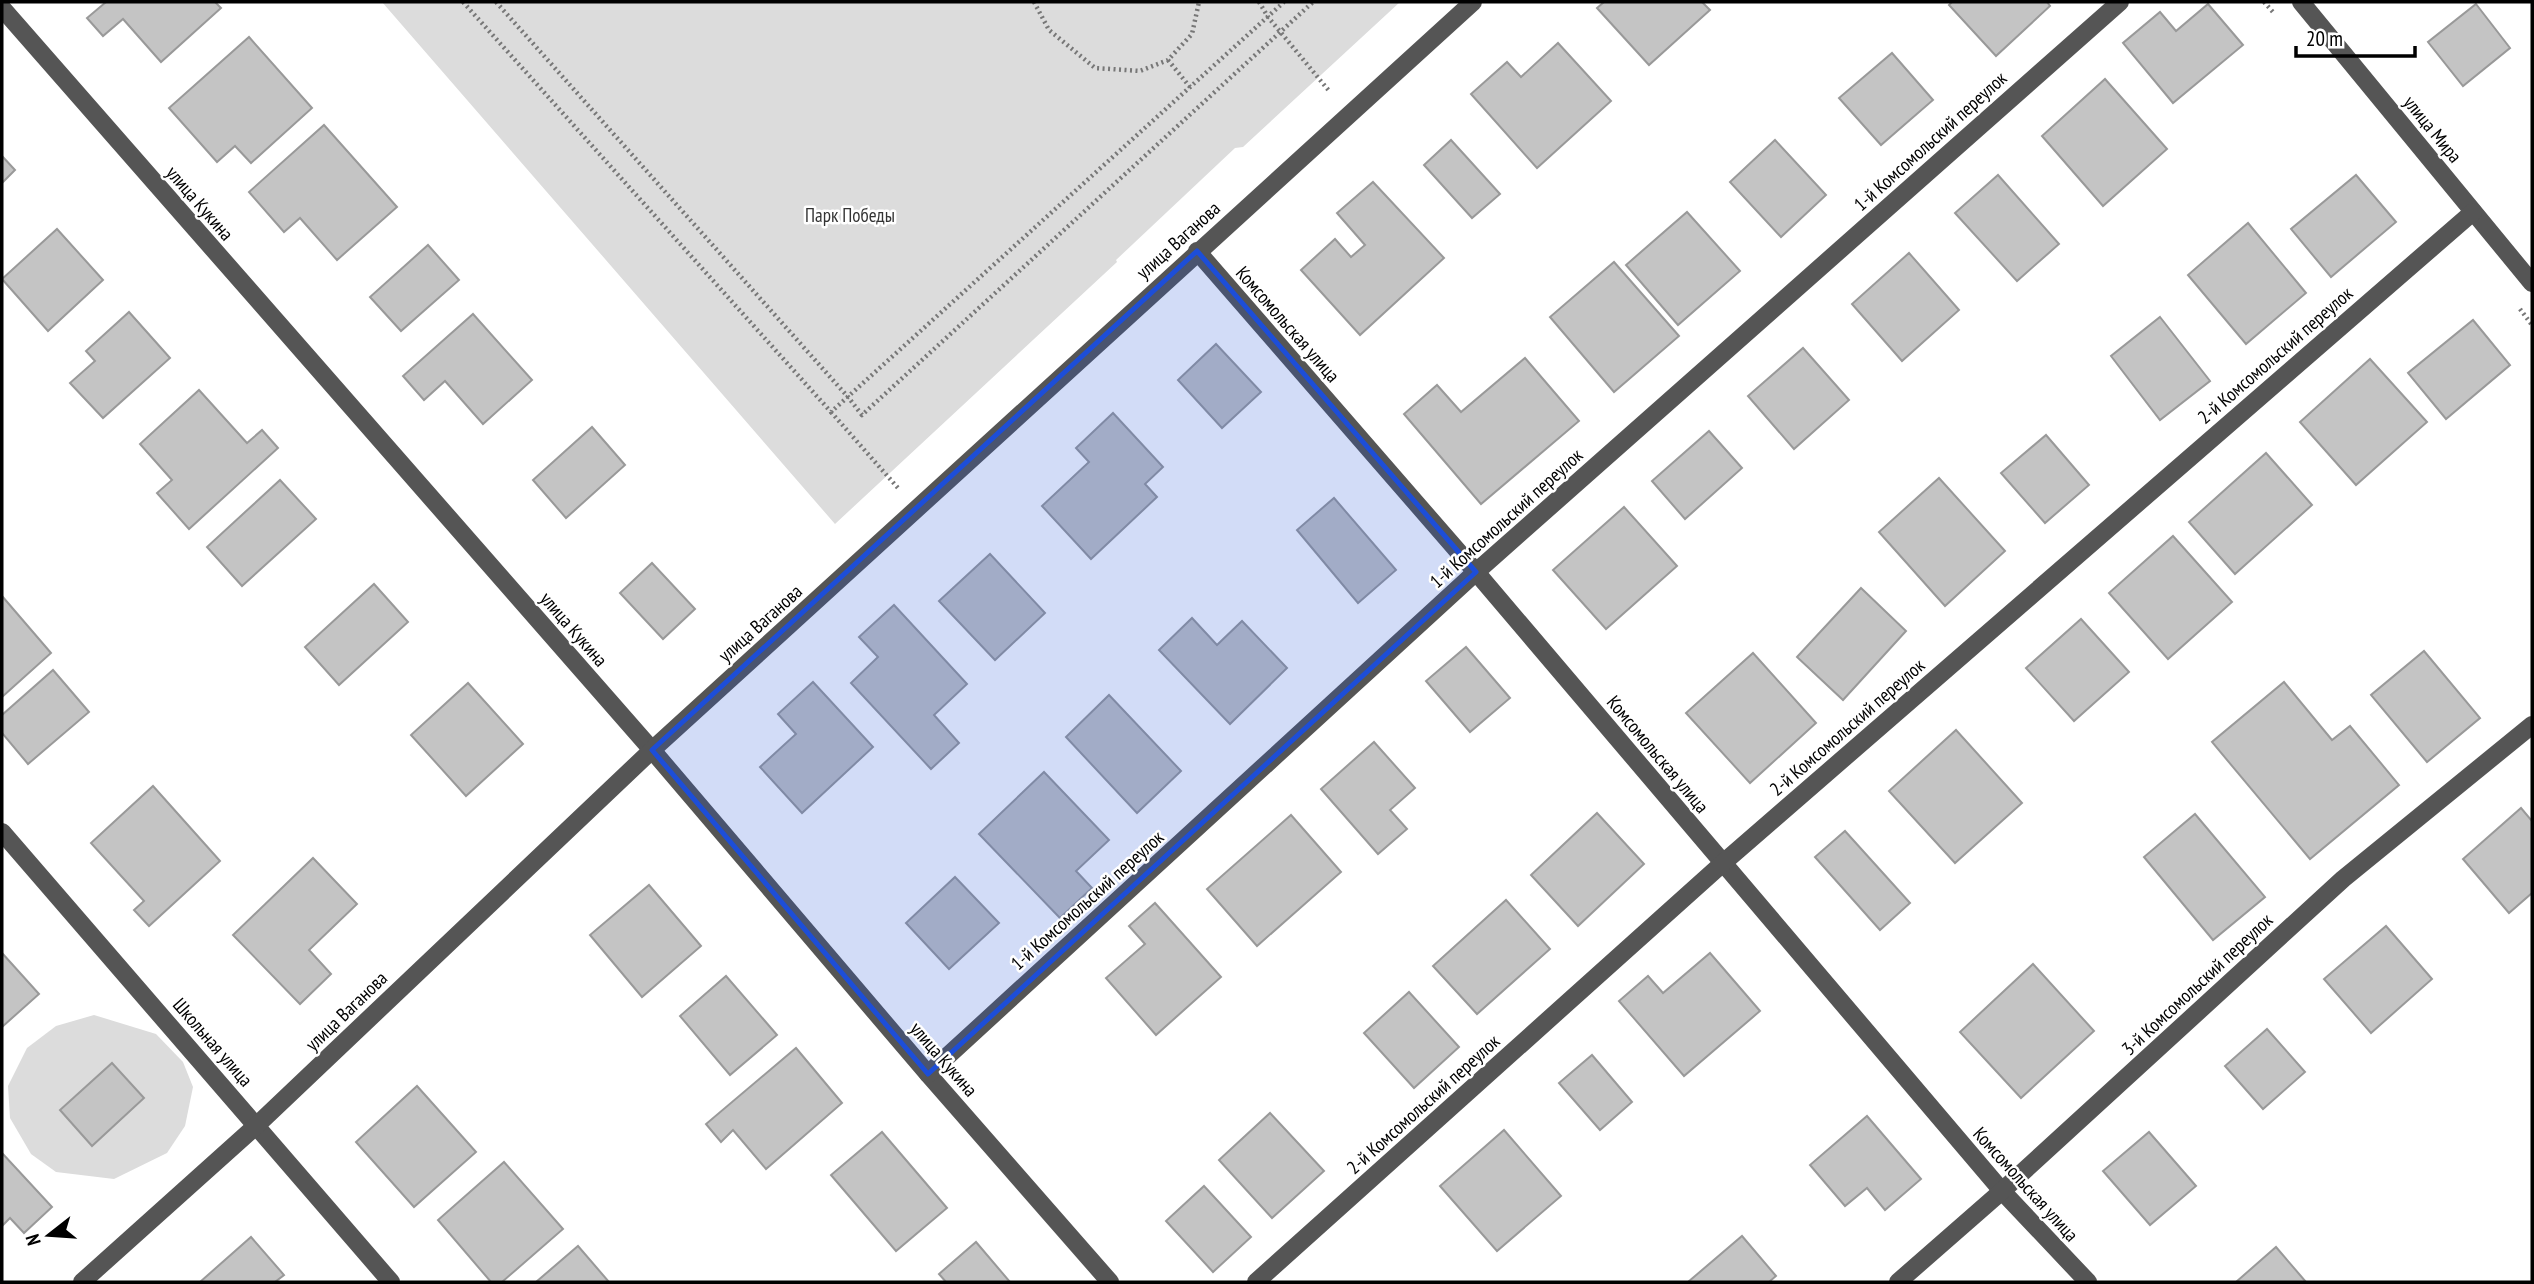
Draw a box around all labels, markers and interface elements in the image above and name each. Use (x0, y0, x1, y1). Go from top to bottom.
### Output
scale bar (2296, 14, 2415, 58)
text: 20 m (2306, 25, 2343, 52)
street label: 1-й Комсомольский переулок (1849, 66, 2012, 216)
street label: улица Мира (2399, 91, 2467, 167)
street label: улица Кукина (161, 161, 239, 245)
street label: улица Ваганова (1131, 196, 1225, 284)
park label: Парк Победы (805, 203, 895, 227)
street label: Комсомольская улица (1231, 261, 1345, 387)
street label: 2-й Комсомольский переулок (2193, 281, 2358, 429)
street label: 1-й Комсомольский переулок (1425, 443, 1588, 593)
street label: улица Ваганова (713, 579, 807, 667)
street label: улица Кукина (535, 587, 613, 671)
street label: 2-й Комсомольский переулок (1765, 653, 1930, 801)
street label: Комсомольская улица (1602, 690, 1714, 818)
street label: 1-й Комсомольский переулок (1006, 825, 1169, 975)
street label: 3-й Комсомольский переулок (2117, 907, 2278, 1060)
street label: улица Ваганова (300, 966, 392, 1056)
street label: Школьная улица (168, 993, 258, 1091)
street label: улица Кукина (905, 1017, 983, 1101)
street label: 2-й Комсомольский переулок (1342, 1029, 1505, 1179)
street label: Комсомольская улица (1968, 1122, 2084, 1246)
north arrow (14, 1200, 84, 1270)
text: N (20, 1232, 46, 1248)

